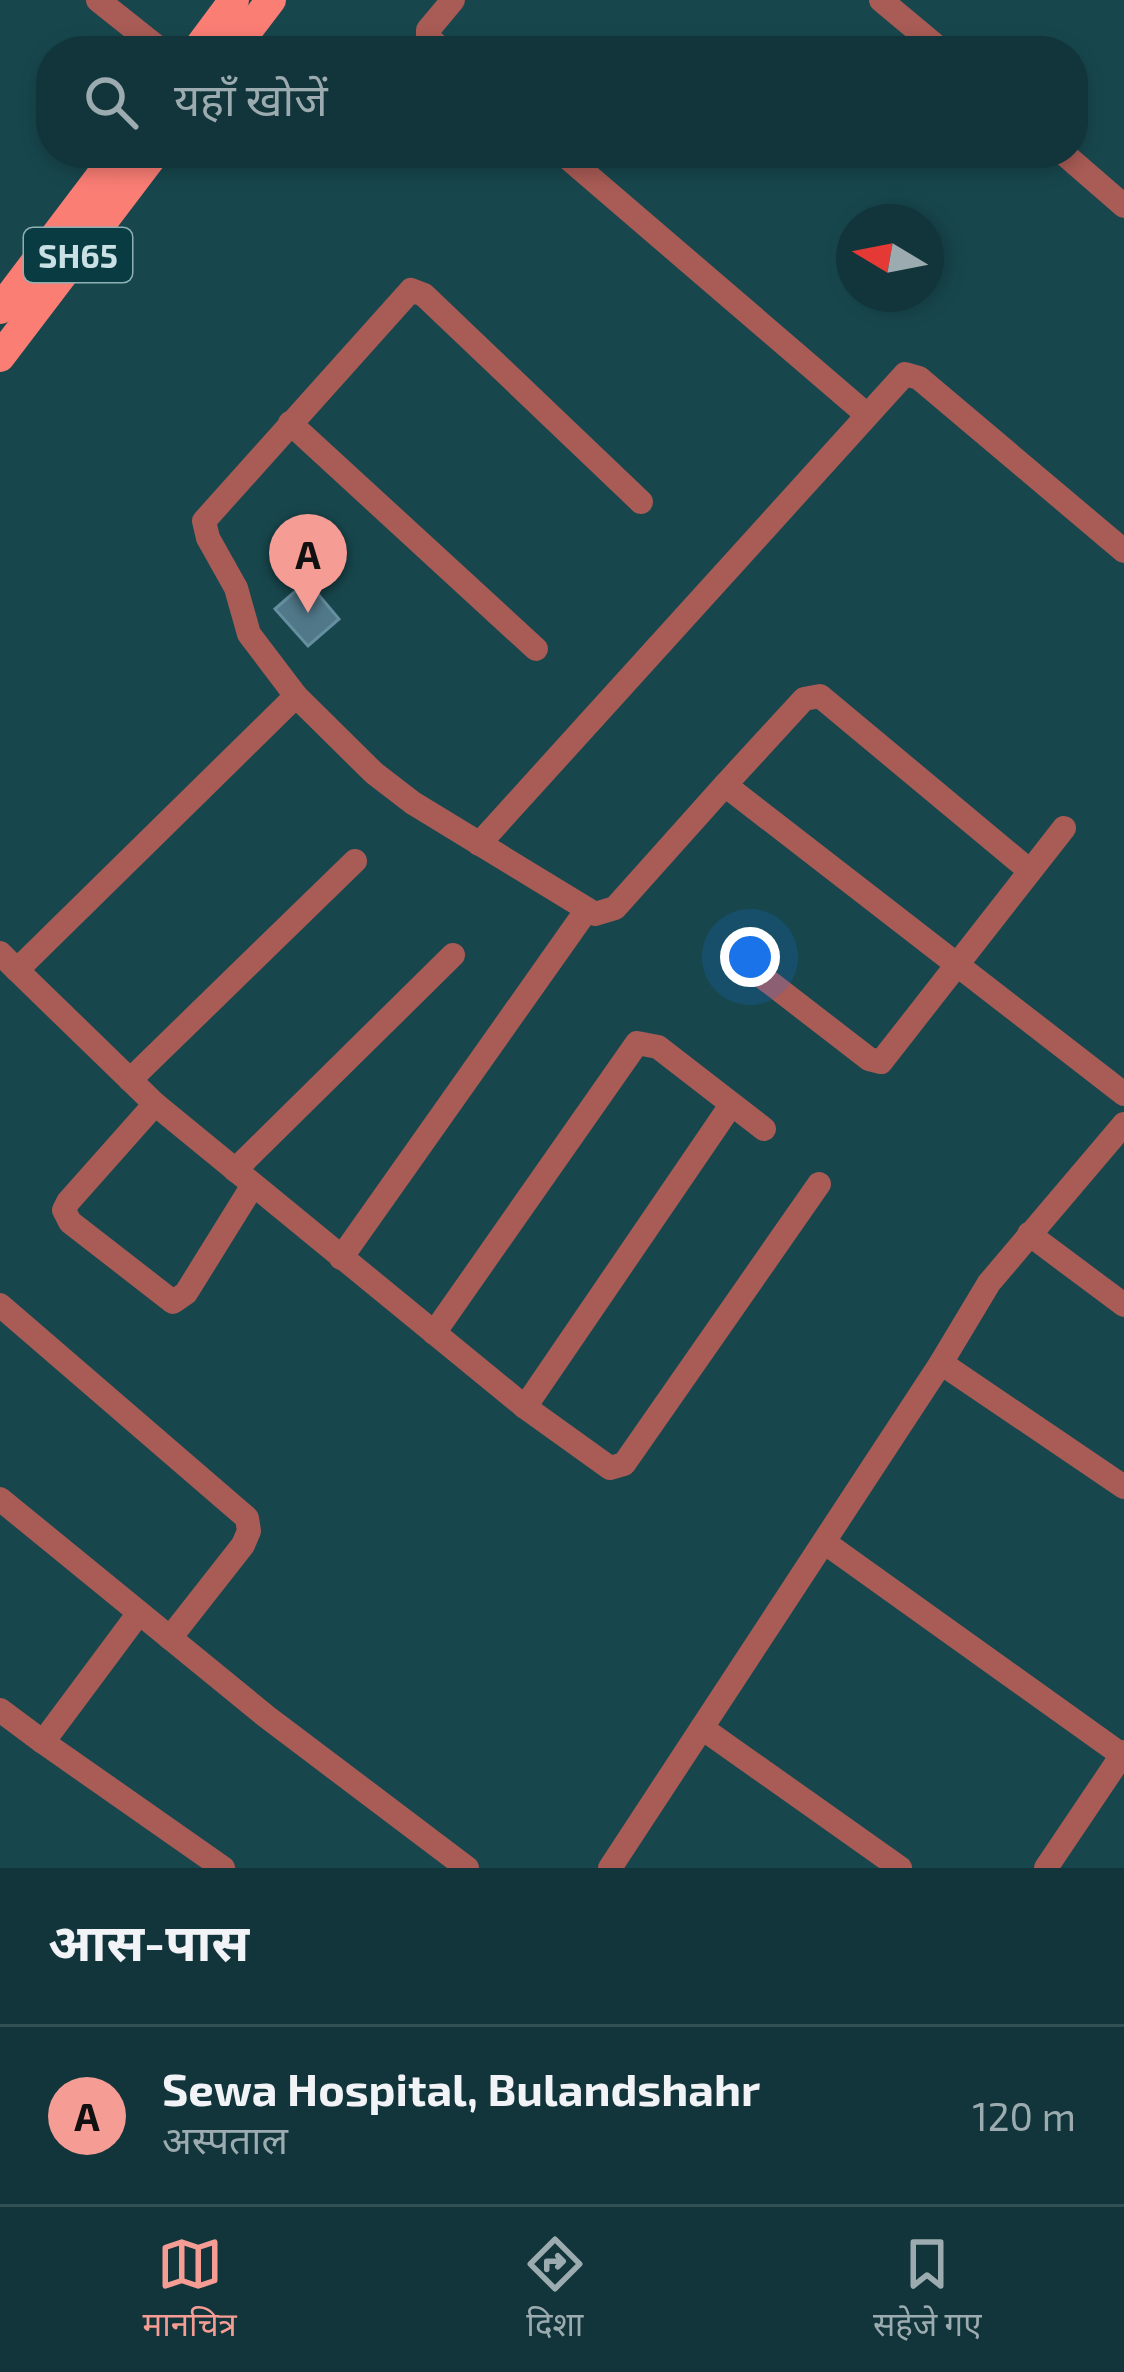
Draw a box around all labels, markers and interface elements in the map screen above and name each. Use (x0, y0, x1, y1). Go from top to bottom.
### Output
search box (36, 36, 1088, 168)
icon: search (78, 69, 144, 135)
text: यहाँ खोजें (174, 71, 328, 125)
north arrow (836, 204, 944, 312)
road number: SH65 (24, 228, 132, 282)
pin: A (269, 514, 347, 613)
your location (720, 927, 780, 987)
text: आस-पास (48, 1910, 249, 1971)
text: Sewa Hospital, Bulandshahr (162, 2061, 760, 2115)
text: A (74, 2092, 100, 2139)
text: 120 m (972, 2092, 1076, 2139)
text: अस्पताल (162, 2115, 288, 2162)
tab: मानचित्र (143, 2231, 237, 2349)
tab: दिशा (522, 2231, 588, 2349)
tab: सहेजे गए (873, 2231, 981, 2349)

